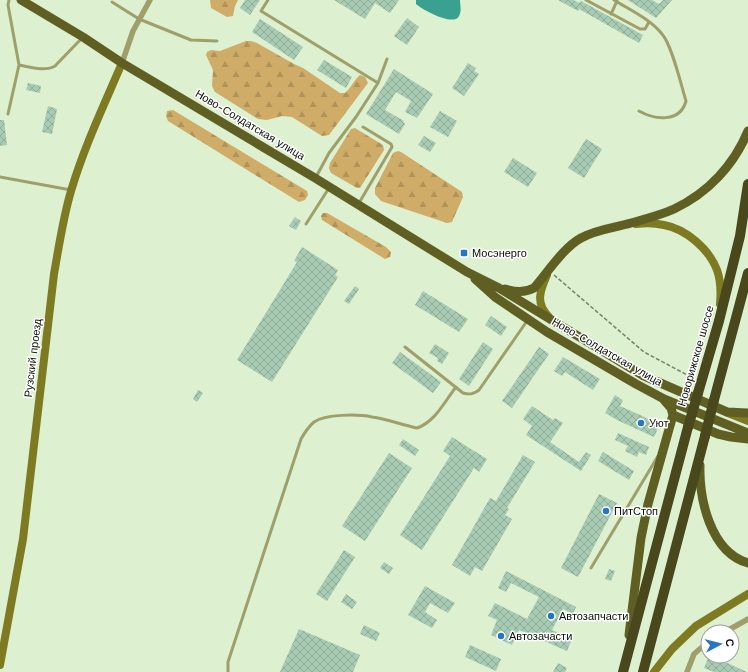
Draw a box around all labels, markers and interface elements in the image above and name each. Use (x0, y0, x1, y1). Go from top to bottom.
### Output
street label: Ново-Солдатская улица (193, 87, 308, 163)
place label: Мосэнерго (472, 247, 527, 260)
marker: Мосэнерго (459, 248, 469, 258)
street label: Новорижское шоссе (675, 304, 717, 408)
street label: Ново-Солдатская улица (549, 315, 665, 389)
street label: Рузский проезд (22, 317, 44, 398)
place label: Уют (649, 417, 669, 430)
marker: Уют (636, 418, 646, 428)
place label: ПитСтоп (614, 505, 658, 518)
marker: ПитСтоп (601, 506, 611, 516)
place label: Автозапчасти (559, 610, 629, 623)
marker: Автозапчасти (546, 611, 556, 621)
north arrow (700, 624, 740, 664)
place label: Автозачасти (509, 630, 572, 643)
marker: Автозачасти (496, 631, 506, 641)
text: С (722, 638, 736, 648)

